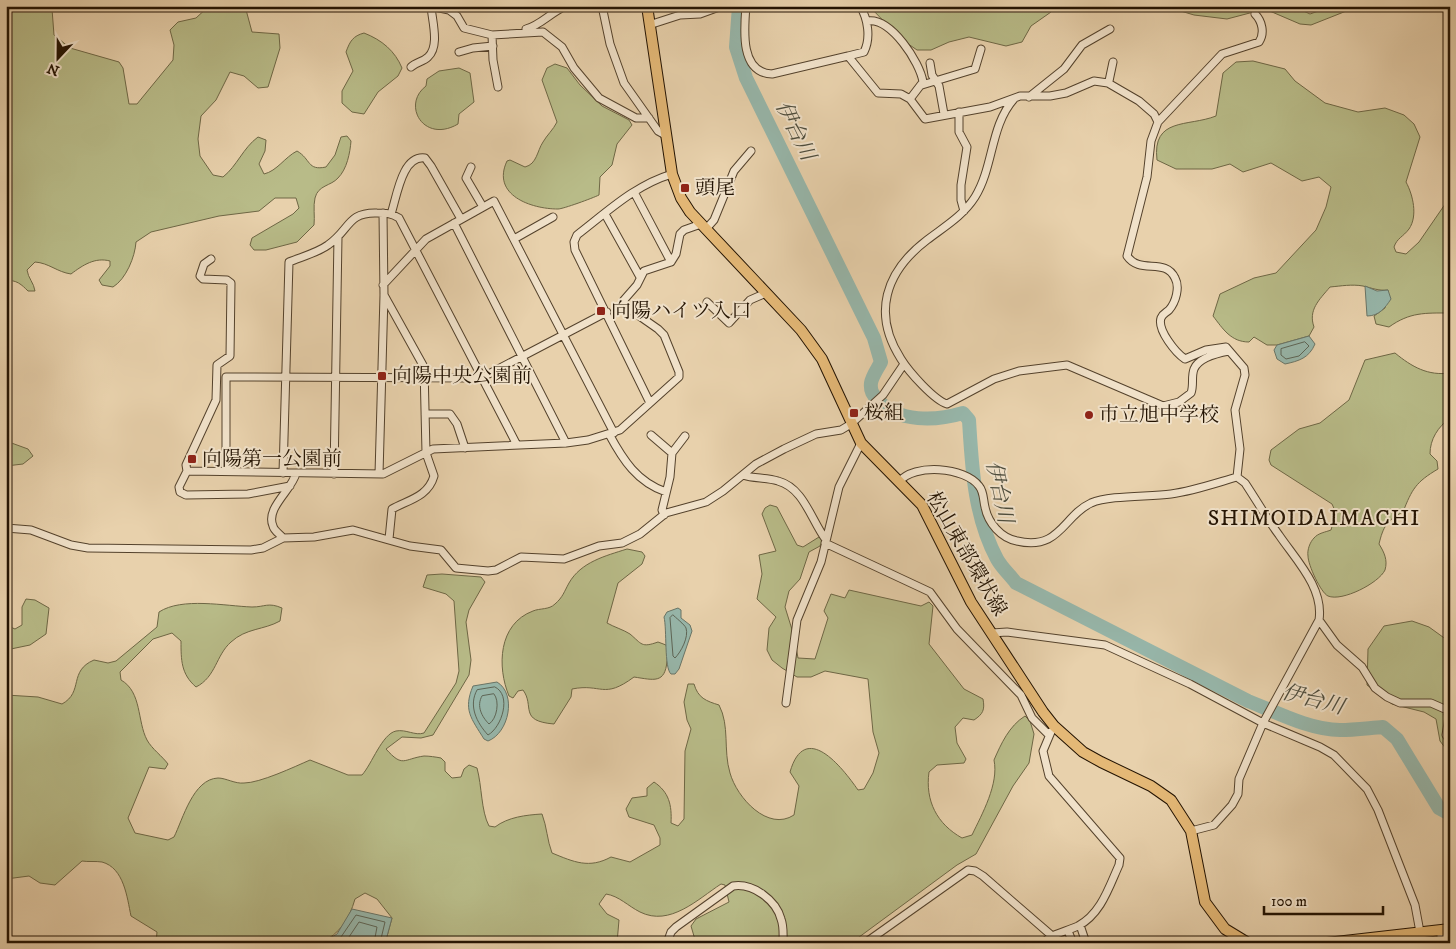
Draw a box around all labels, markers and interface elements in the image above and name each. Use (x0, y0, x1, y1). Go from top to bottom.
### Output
north arrow (32, 32, 82, 82)
text: N (44, 58, 62, 80)
water label: 伊台川 (770, 97, 821, 167)
place label: 頭尾 (695, 176, 735, 201)
marker: 頭尾 (679, 182, 691, 194)
place label: 向陽ハイツ入口 (611, 299, 751, 324)
marker: 向陽ハイツ入口 (595, 305, 607, 317)
place label: 向陽中央公園前 (392, 364, 532, 389)
marker: 向陽中央公園前 (376, 370, 388, 382)
place label: 桜組 (864, 401, 904, 426)
place label: 市立旭中学校 (1099, 403, 1219, 428)
marker: 桜組 (848, 407, 860, 419)
marker: 市立旭中学校 (1083, 409, 1095, 421)
place label: 向陽第一公園前 (202, 447, 342, 472)
marker: 向陽第一公園前 (186, 453, 198, 465)
water label: 伊台川 (980, 458, 1019, 527)
street label: 松山東部環状線 (920, 487, 1012, 621)
district label: SHIMOIDAIMACHI (1208, 505, 1420, 532)
water label: 伊台川 (1279, 679, 1349, 721)
scale bar (1264, 884, 1382, 916)
text: 100 m (1271, 892, 1307, 911)

